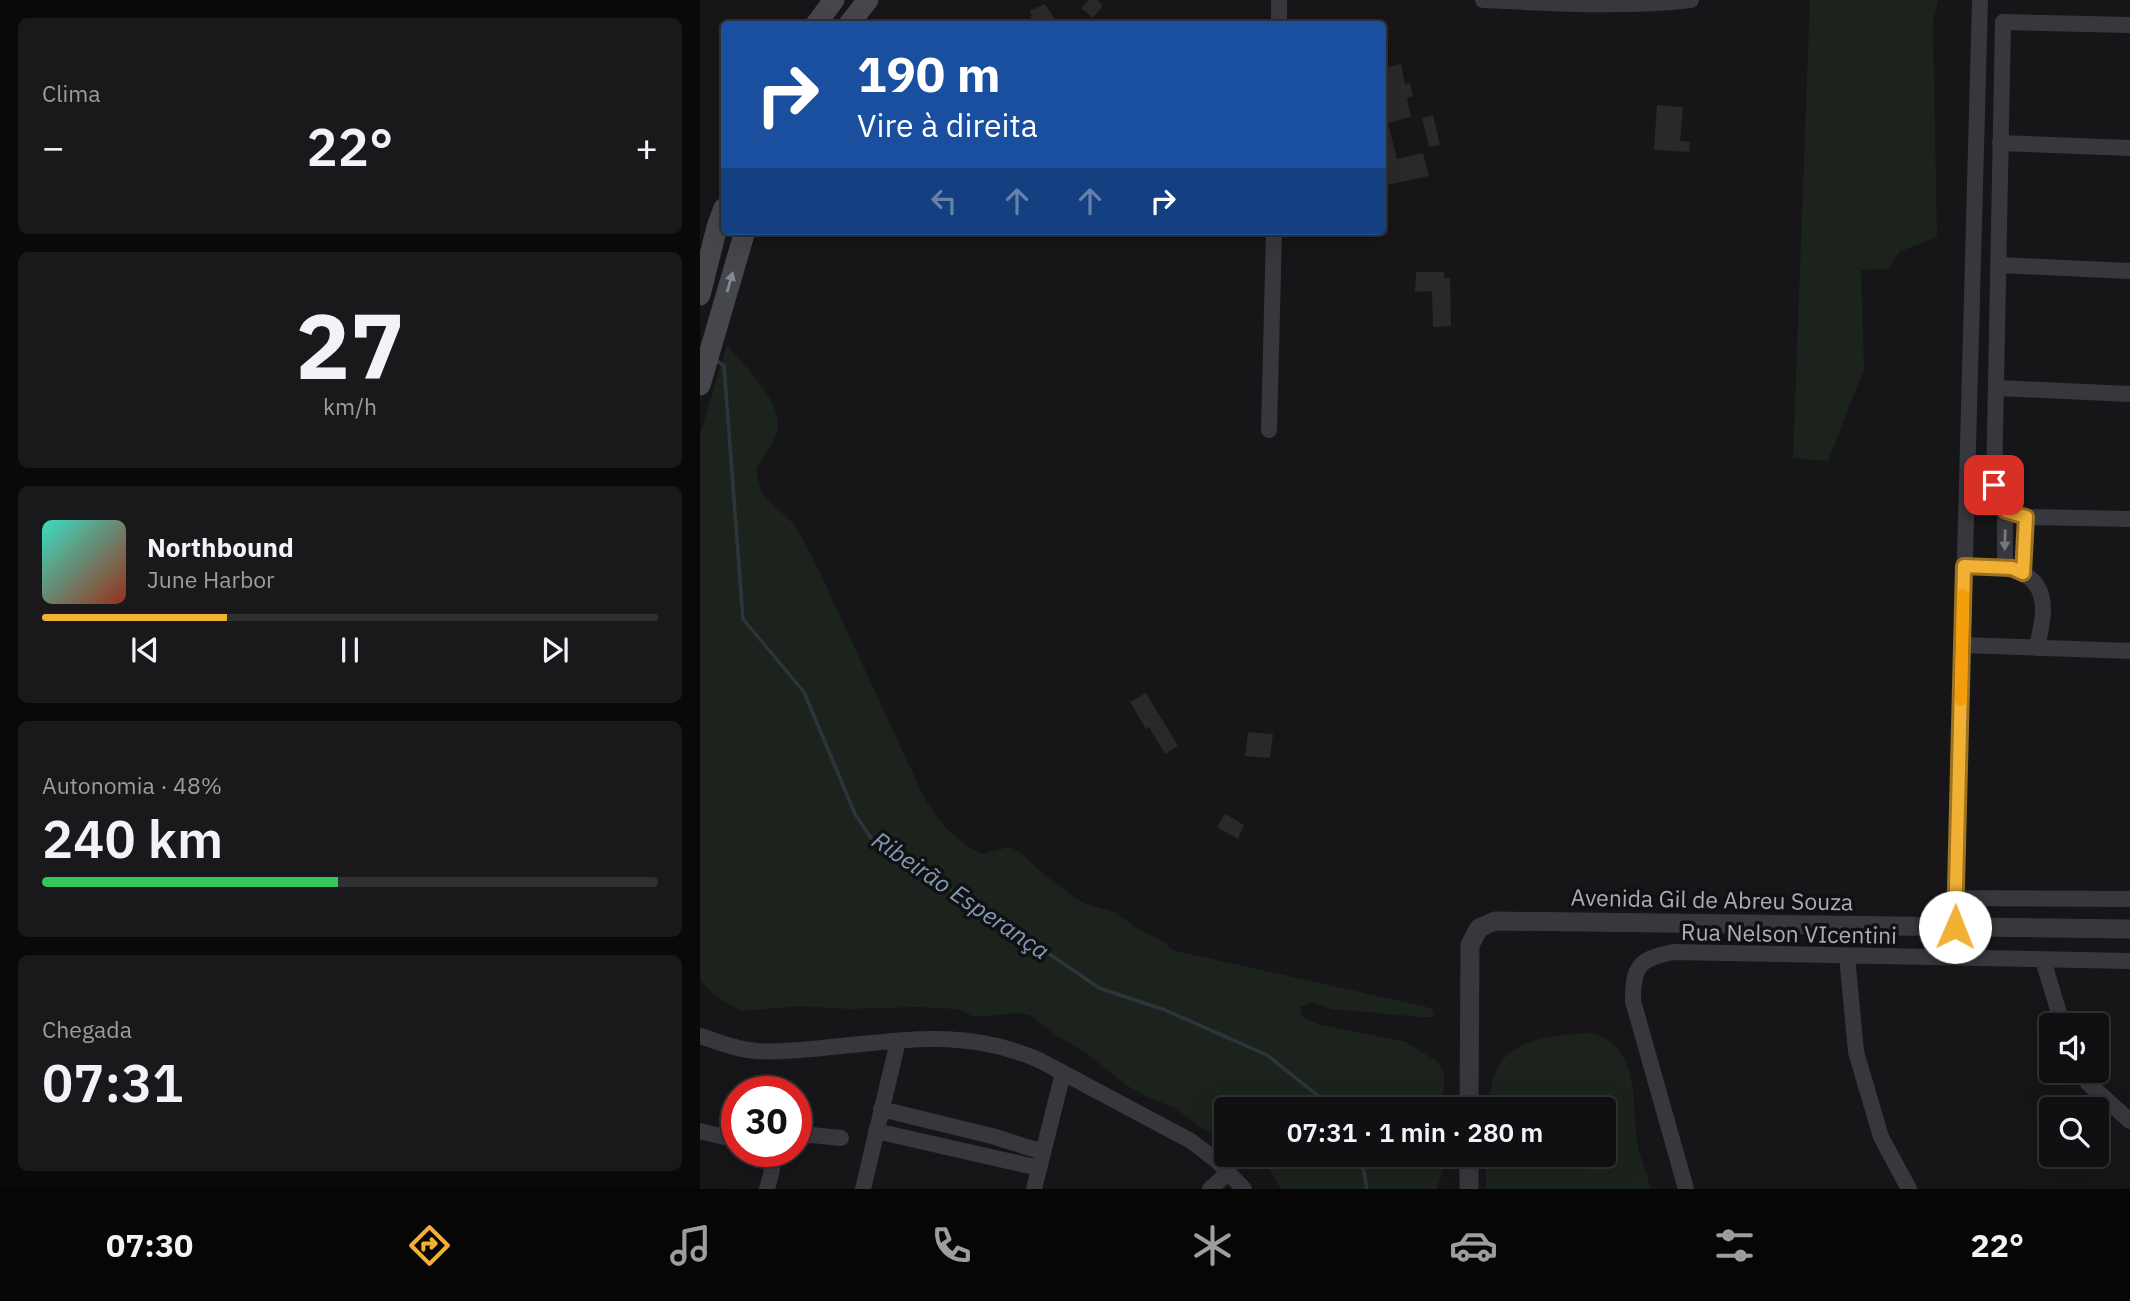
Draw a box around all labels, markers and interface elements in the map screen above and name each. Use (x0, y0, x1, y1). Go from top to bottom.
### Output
text: 190 m (857, 42, 1001, 105)
icon: right (742, 49, 833, 140)
text: Clima (42, 78, 101, 108)
text: Vire à direita (857, 104, 1038, 146)
text: 22° (307, 113, 393, 180)
text: − (42, 122, 65, 171)
text: + (635, 122, 658, 171)
icon: left (925, 182, 963, 220)
icon: ahead (998, 182, 1036, 220)
icon: ahead (1071, 182, 1109, 220)
icon: right (1144, 182, 1182, 220)
one-way arrow (726, 272, 736, 293)
text: 27 (295, 286, 405, 404)
text: km/h (323, 391, 377, 421)
pin (1964, 455, 2024, 515)
icon: arrive (1975, 466, 2013, 504)
one-way arrow (1999, 529, 2011, 551)
text: Northbound (147, 530, 294, 564)
text: June Harbor (147, 564, 275, 594)
icon: previous (126, 631, 164, 669)
icon: pause (331, 631, 369, 669)
icon: next (536, 631, 574, 669)
text: Autonomia · 48% (42, 770, 222, 800)
text: 240 km (42, 805, 223, 872)
water label: Ribeirão Esperança (866, 824, 1056, 966)
street label: Avenida Gil de Abreu Souza (1571, 882, 1853, 916)
position arrow (1918, 890, 1992, 964)
street label: Rua Nelson VIcentini (1681, 916, 1897, 950)
map controls (2039, 1013, 2109, 1167)
button: sound (2039, 1013, 2109, 1083)
text: Chegada (42, 1014, 132, 1044)
text: 07:31 (42, 1049, 183, 1116)
speed limit sign: 30 (721, 1076, 812, 1167)
button: search (2039, 1097, 2109, 1167)
text: 07:31 · 1 min · 280 m (1287, 1115, 1543, 1149)
icon: directions (405, 1221, 454, 1270)
icon: music (666, 1221, 715, 1270)
icon: phone (927, 1221, 976, 1270)
icon: climate (1188, 1221, 1237, 1270)
icon: car (1449, 1221, 1498, 1270)
icon: filters (1710, 1221, 1759, 1270)
text: 07:30 (106, 1224, 193, 1266)
text: 22° (1971, 1224, 2024, 1266)

